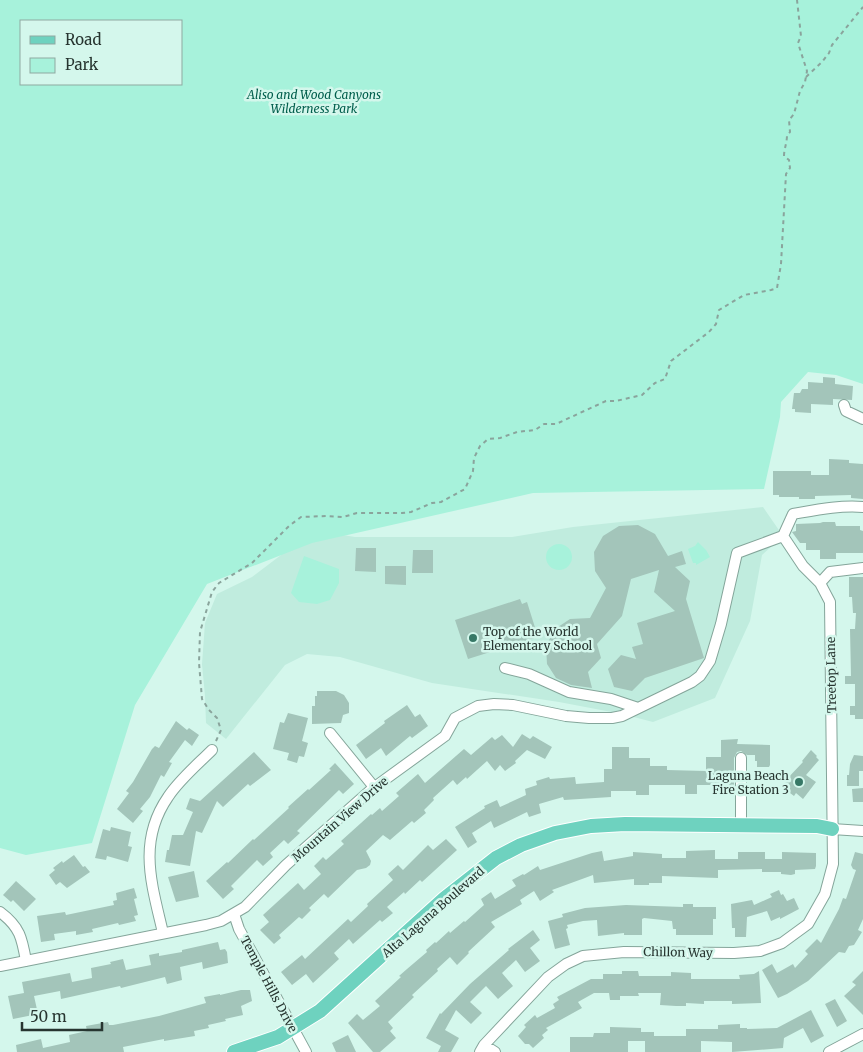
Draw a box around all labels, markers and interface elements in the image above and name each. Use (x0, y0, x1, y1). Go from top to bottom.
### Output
legend (20, 20, 182, 85)
text: Road (65, 30, 101, 49)
text: Park (65, 55, 99, 74)
park label: Aliso and Wood Canyons Wilderness Park (246, 87, 381, 116)
place label: Top of the World Elementary School (483, 624, 593, 653)
marker: Top of the World Elementary School (467, 632, 479, 644)
street label: Treetop Lane (823, 637, 839, 713)
place label: Laguna Beach Fire Station 3 (708, 768, 789, 797)
street label: Mountain View Drive (289, 773, 391, 865)
marker: Laguna Beach Fire Station 3 (793, 776, 805, 788)
street label: Alta Laguna Boulevard (378, 863, 487, 961)
street label: Temple Hills Drive (237, 933, 301, 1035)
street label: Chillon Way (643, 944, 713, 960)
scale bar (22, 1000, 102, 1032)
text: 50 m (30, 1007, 67, 1026)

